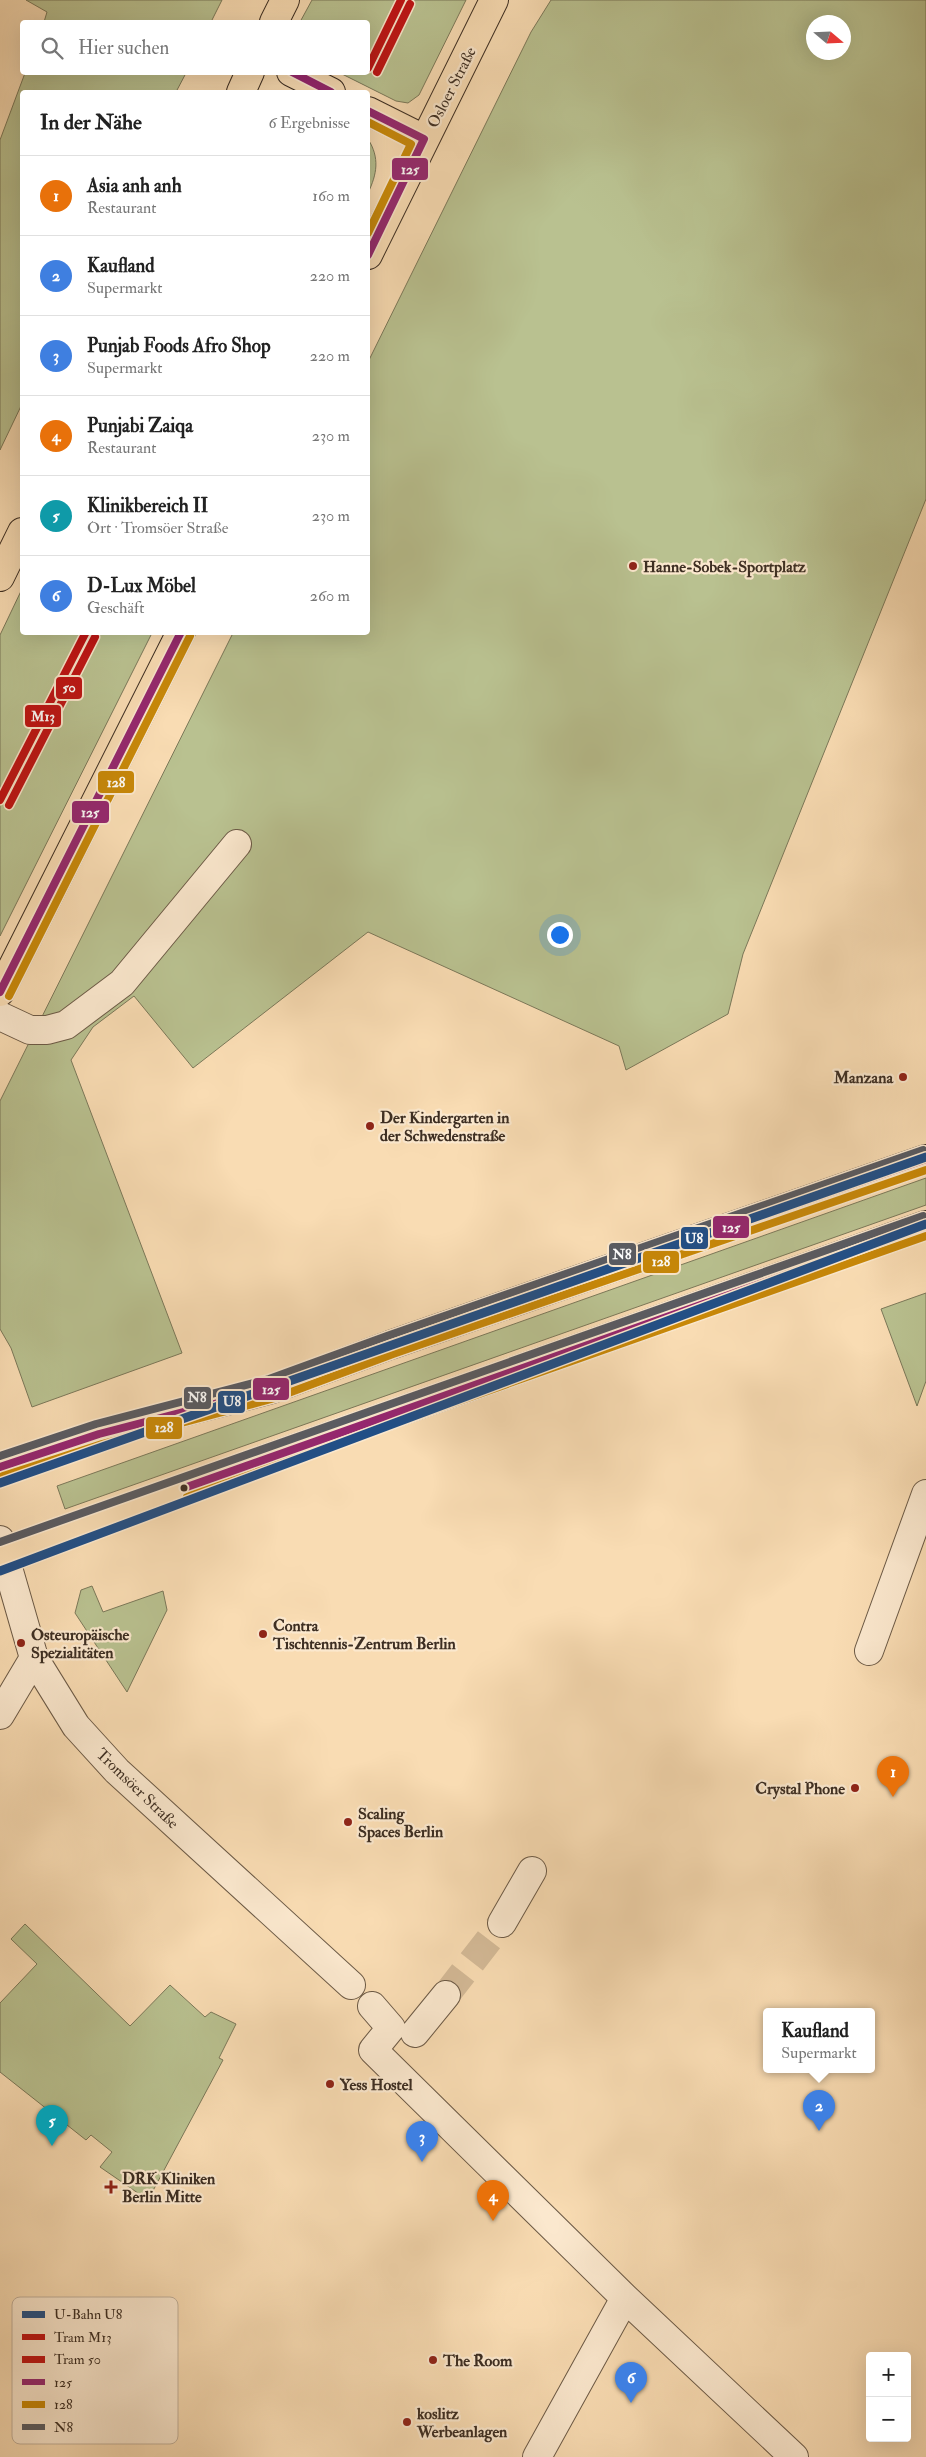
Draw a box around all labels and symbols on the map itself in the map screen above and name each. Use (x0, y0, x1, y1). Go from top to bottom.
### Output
north arrow (806, 15, 851, 60)
street label: Osloer Straße (423, 43, 481, 131)
line badge: 125 (391, 157, 429, 181)
text: 125 (401, 161, 420, 178)
place label: Hanne-Sobek-Sportplatz (643, 557, 806, 578)
marker: Hanne-Sobek-Sportplatz (627, 560, 639, 572)
line badge: 50 (55, 676, 83, 700)
text: 50 (62, 679, 76, 696)
line badge: M13 (24, 704, 62, 728)
text: M13 (30, 708, 55, 725)
line badge: 128 (97, 770, 135, 794)
text: 128 (107, 774, 126, 791)
line badge: 125 (71, 800, 110, 824)
text: 125 (81, 804, 100, 821)
your location (547, 922, 573, 948)
place label: Manzana (833, 1068, 893, 1088)
marker: Manzana (897, 1071, 909, 1083)
place label: Der Kindergarten in der Schwedenstraße (380, 1108, 510, 1146)
marker: Der Kindergarten in der Schwedenstraße (364, 1120, 376, 1132)
line badge: 125 (712, 1215, 750, 1239)
text: 125 (722, 1219, 741, 1236)
line badge: U8 (680, 1226, 709, 1250)
text: U8 (685, 1230, 704, 1247)
line badge: N8 (608, 1242, 637, 1266)
text: N8 (611, 1246, 632, 1263)
line badge: 128 (642, 1250, 680, 1274)
text: 128 (652, 1253, 671, 1270)
line badge: 125 (252, 1377, 290, 1401)
text: 125 (262, 1381, 281, 1398)
line badge: N8 (183, 1386, 212, 1410)
text: N8 (186, 1389, 207, 1406)
line badge: U8 (217, 1390, 246, 1414)
text: U8 (223, 1393, 242, 1410)
line badge: 128 (145, 1416, 183, 1440)
text: 128 (155, 1419, 174, 1436)
unlabelled marker (179, 1483, 189, 1493)
place label: Contra Tischtennis-Zentrum Berlin (272, 1616, 457, 1654)
place label: Osteuropäische Spezialitäten (31, 1625, 130, 1664)
marker: Contra Tischtennis-Zentrum Berlin (257, 1628, 269, 1640)
marker: Osteuropäische Spezialitäten (15, 1637, 27, 1649)
street label: Tromsöer Straße (92, 1744, 183, 1833)
pin: 1 (877, 1756, 909, 1797)
place label: Crystal Phone (755, 1779, 845, 1800)
marker: Crystal Phone (849, 1782, 861, 1794)
place label: Scaling Spaces Berlin (358, 1804, 444, 1843)
marker: Scaling Spaces Berlin (342, 1816, 354, 1828)
place label: Yess Hostel (339, 2075, 413, 2095)
marker: Yess Hostel (324, 2078, 336, 2090)
pin: 2 (803, 2090, 835, 2131)
pin: 5 (36, 2105, 68, 2146)
pin: 3 (406, 2121, 438, 2162)
place label: DRK Kliniken Berlin Mitte (122, 2169, 216, 2207)
marker: DRK Kliniken Berlin Mitte (104, 2180, 118, 2194)
pin: 4 (477, 2180, 509, 2221)
legend (12, 2297, 178, 2444)
text: U-Bahn U8 (54, 2306, 123, 2323)
text: Tram M13 (54, 2329, 112, 2346)
text: Tram 50 (54, 2351, 101, 2368)
place label: The Room (442, 2351, 513, 2371)
marker: The Room (427, 2354, 439, 2366)
pin: 6 (615, 2362, 647, 2403)
text: 125 (54, 2374, 73, 2391)
text: 128 (54, 2396, 73, 2413)
place label: koslitz Werbeanlagen (416, 2404, 508, 2443)
marker: koslitz Werbeanlagen (401, 2416, 413, 2428)
text: N8 (54, 2419, 74, 2436)

